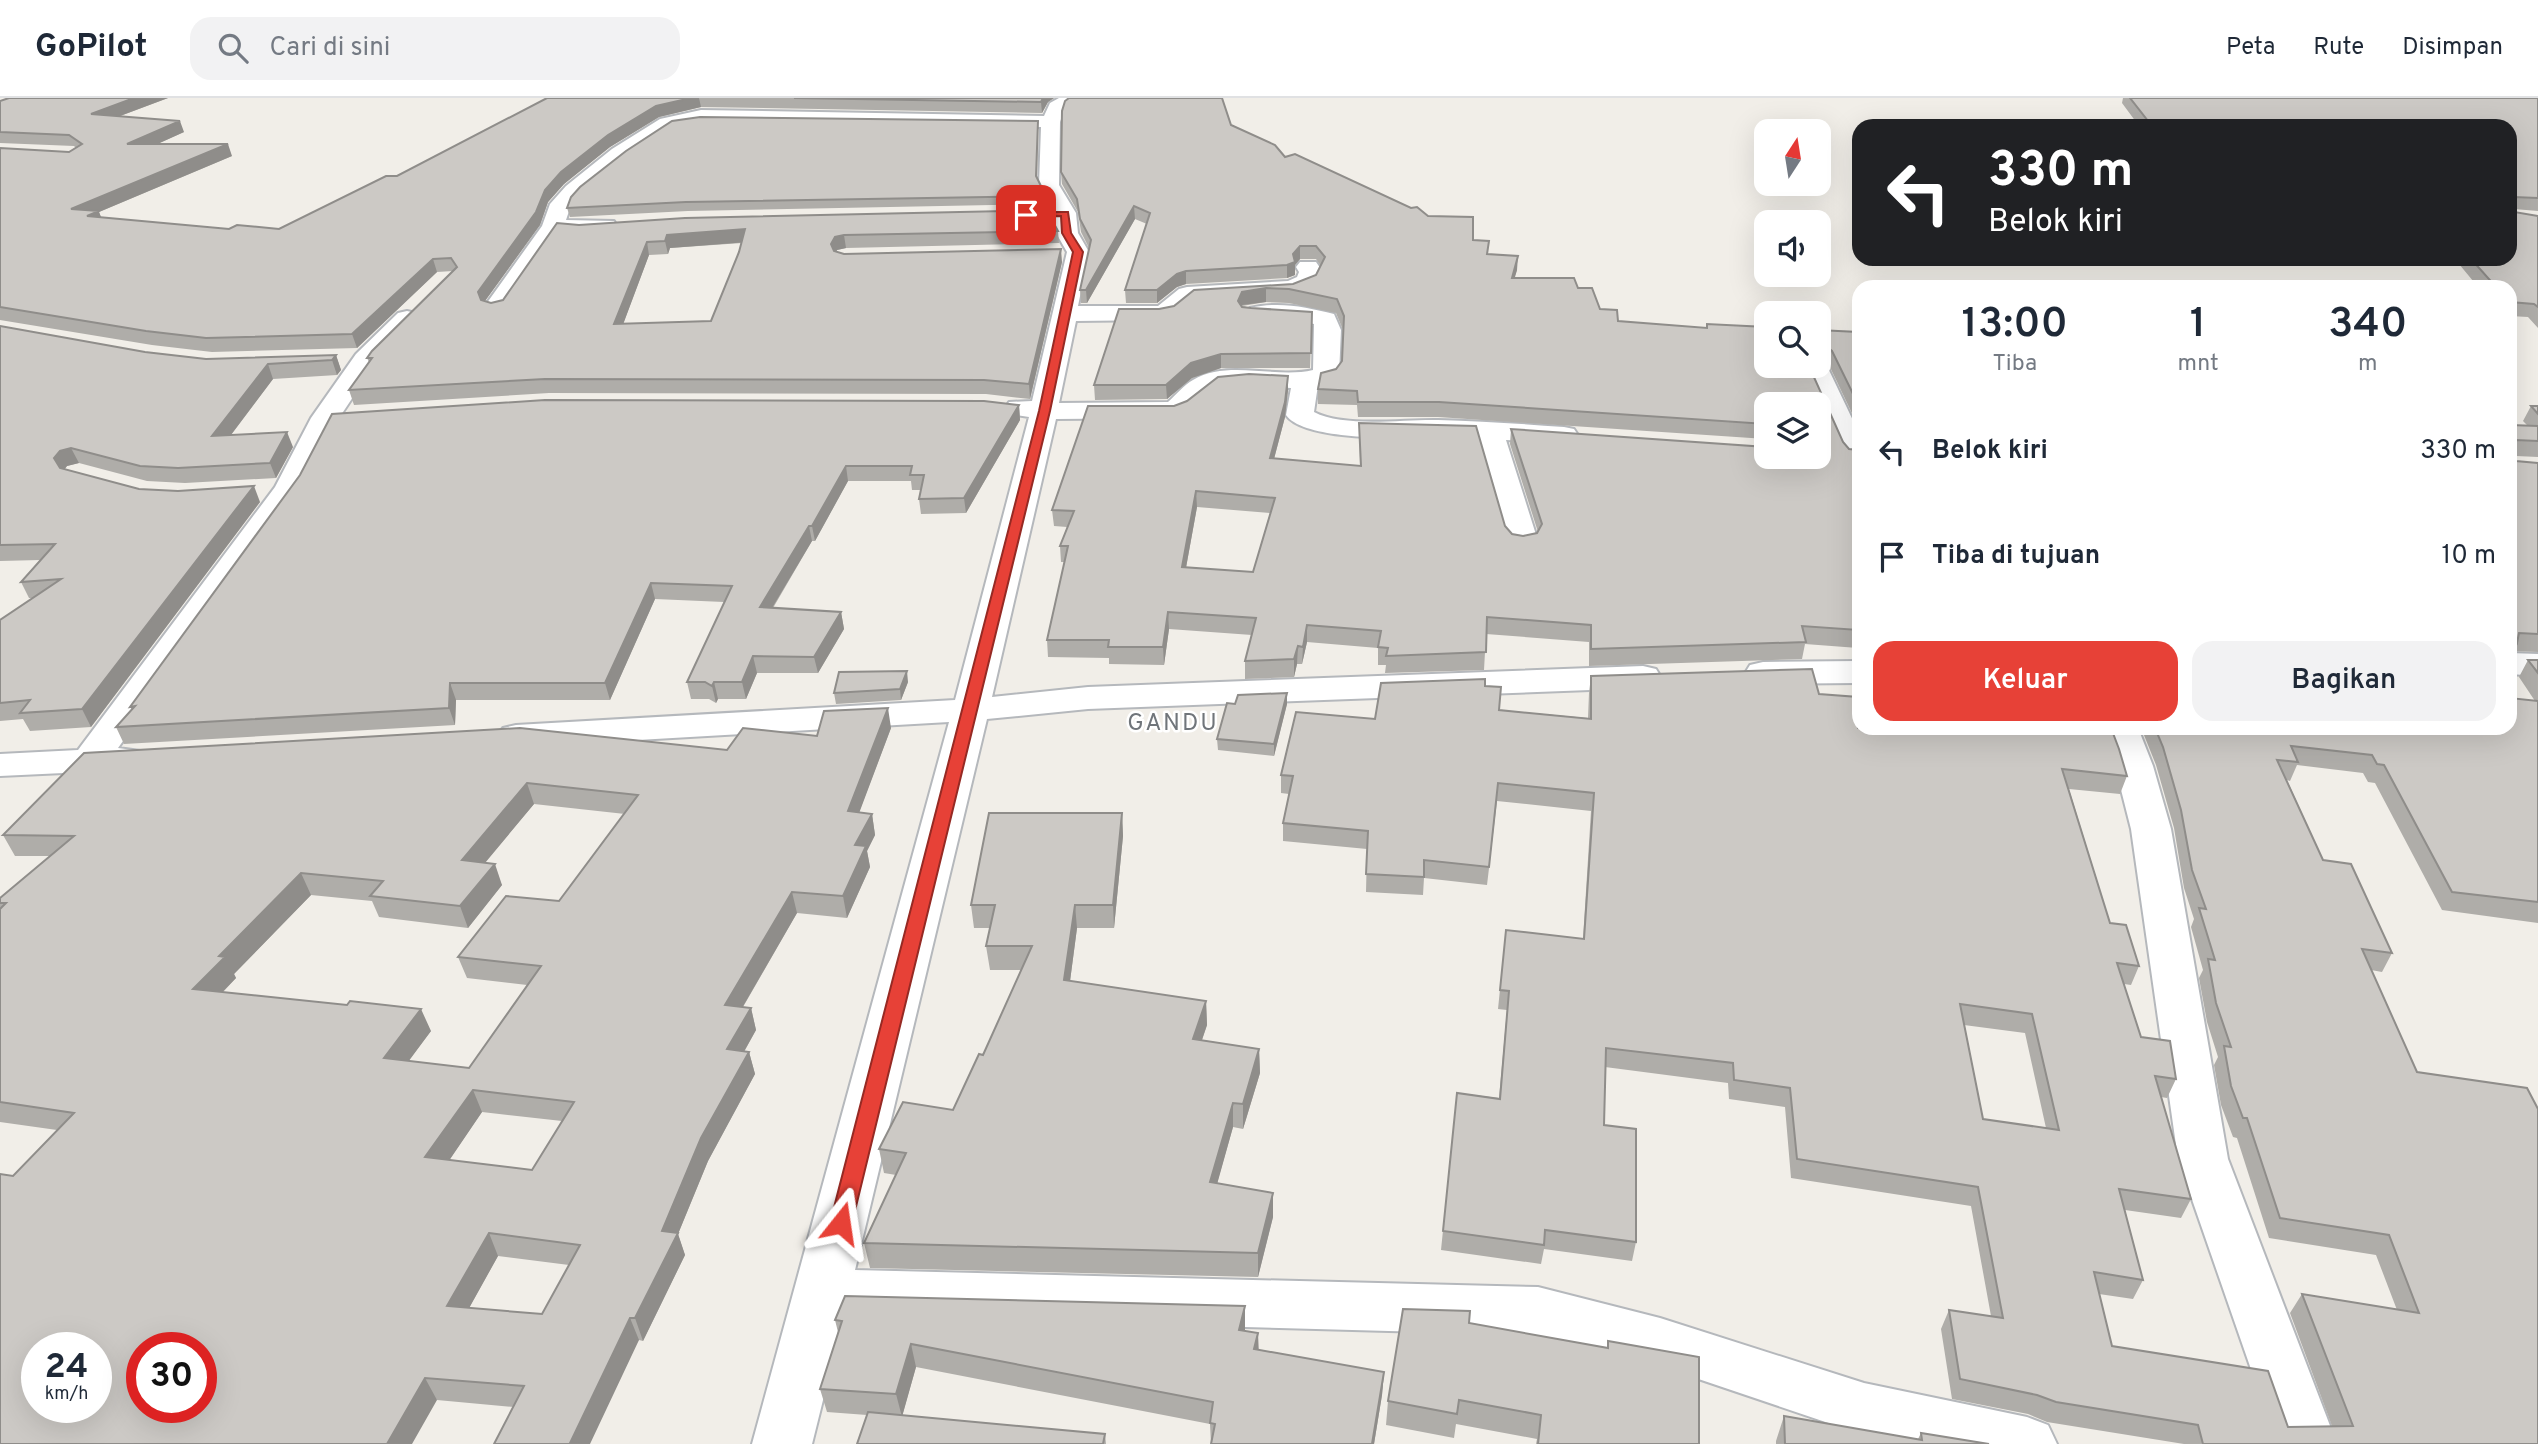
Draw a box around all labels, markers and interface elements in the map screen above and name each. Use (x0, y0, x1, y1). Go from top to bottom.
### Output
search box (190, 17, 680, 80)
text: GoPilot (35, 27, 148, 69)
icon: search (214, 29, 252, 67)
text: Cari di sini (270, 32, 390, 65)
text: Peta (2226, 33, 2275, 63)
text: Rute (2313, 33, 2364, 63)
text: Disimpan (2402, 33, 2503, 63)
north arrow (1754, 119, 1830, 196)
map controls (1754, 119, 1831, 469)
text: 330 m (1988, 142, 2133, 204)
icon: left (1873, 147, 1964, 238)
pin (996, 185, 1056, 245)
icon: arrive (1007, 196, 1045, 234)
text: Belok kiri (1988, 203, 2123, 243)
button: sound (1754, 210, 1831, 287)
text: 13:00 (1962, 299, 2068, 352)
text: 1 (2190, 299, 2206, 352)
text: 340 (2328, 299, 2407, 352)
button: search (1754, 301, 1831, 378)
text: Tiba (1992, 350, 2037, 379)
text: mnt (2178, 350, 2219, 379)
text: m (2358, 350, 2378, 379)
button: layers (1754, 392, 1831, 469)
icon: left (1873, 433, 1911, 471)
text: Belok kiri (1932, 435, 2048, 468)
text: 330 m (2420, 435, 2496, 468)
icon: arrive (1873, 538, 1911, 576)
text: Tiba di tujuan (1932, 540, 2100, 573)
text: 10 m (2441, 540, 2496, 573)
button: Keluar (1873, 641, 2178, 721)
button: Bagikan (2192, 641, 2496, 721)
district label: GANDU (1127, 709, 1219, 739)
position arrow (804, 1186, 878, 1260)
speed limit sign: 30 (126, 1332, 217, 1423)
text: 24 (45, 1346, 88, 1390)
text: km/h (45, 1383, 88, 1406)

